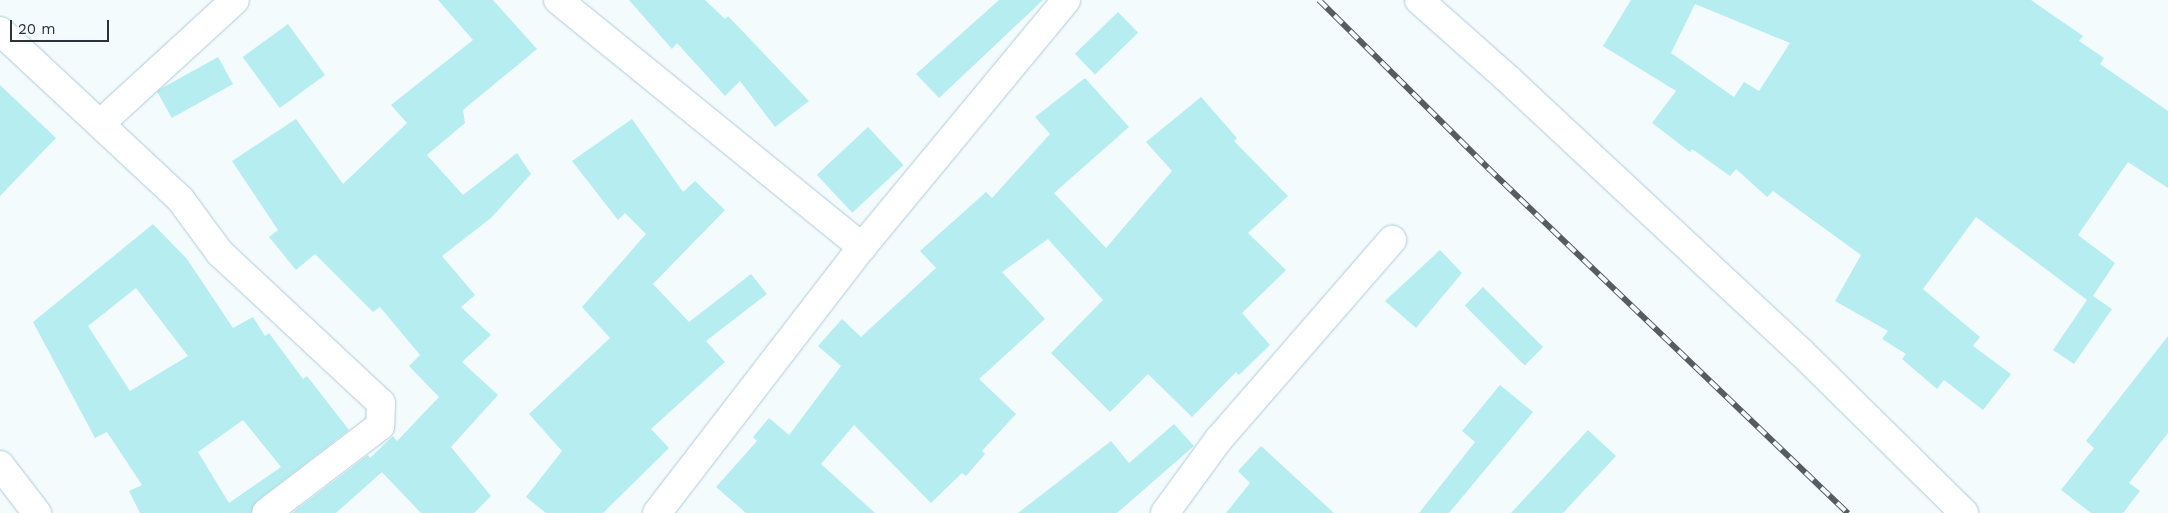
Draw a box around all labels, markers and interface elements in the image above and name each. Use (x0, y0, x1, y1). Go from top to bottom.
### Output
scale bar (12, 10, 111, 42)
text: 20 m (18, 20, 56, 38)

